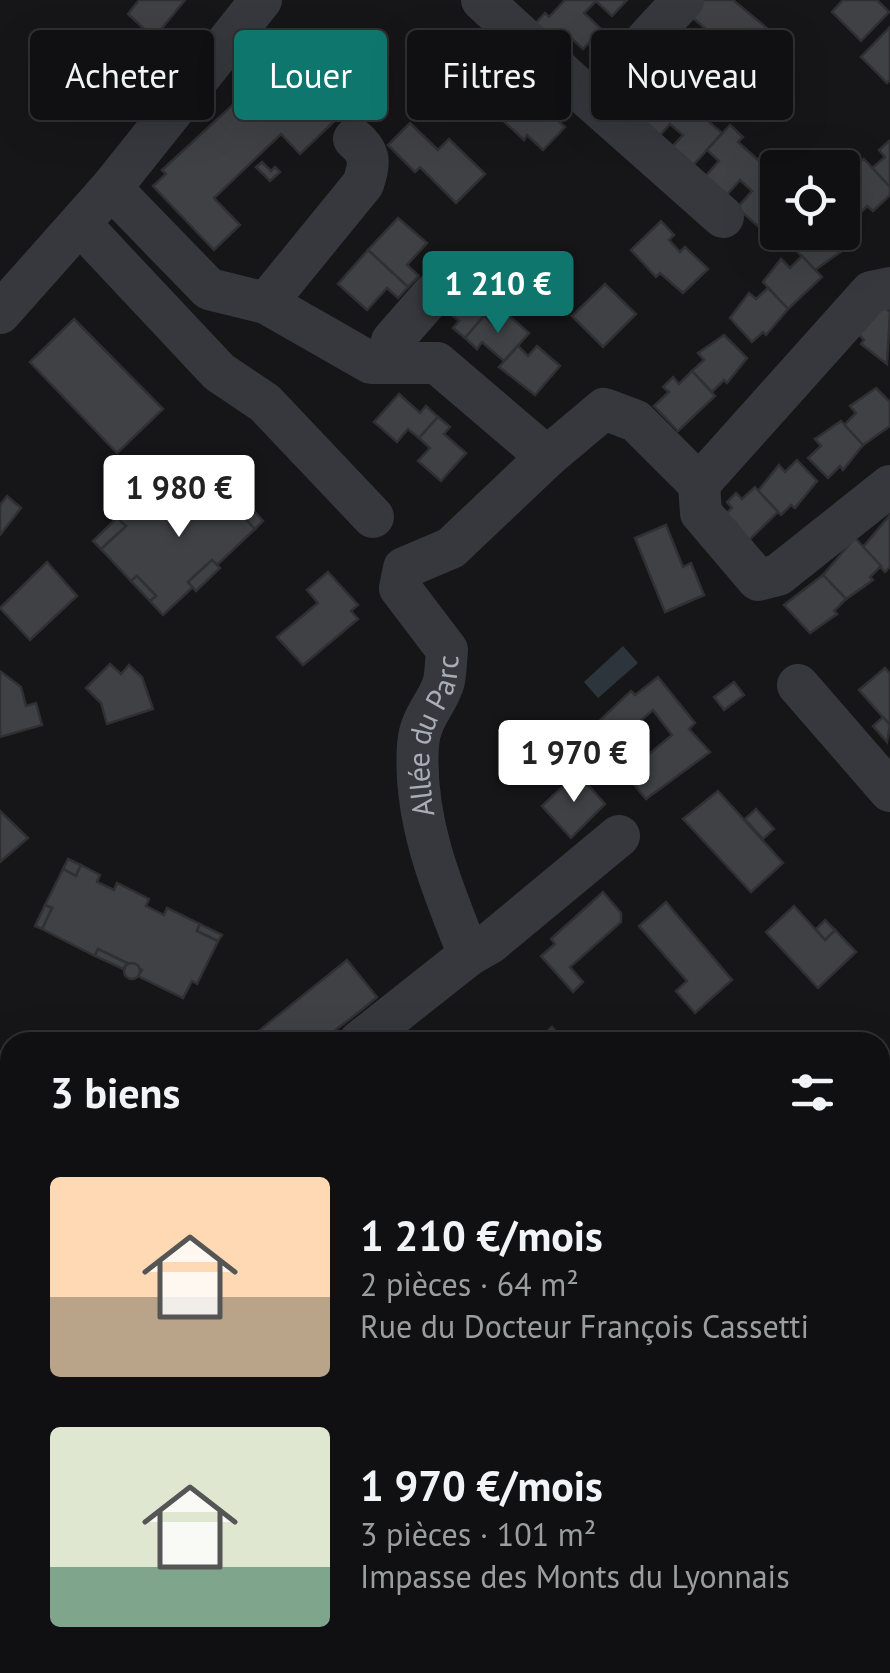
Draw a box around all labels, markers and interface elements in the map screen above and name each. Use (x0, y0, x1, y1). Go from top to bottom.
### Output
chip: Acheter (30, 30, 214, 120)
chip: Louer (234, 30, 387, 120)
chip: Filtres (407, 30, 571, 120)
chip: Nouveau (591, 30, 793, 120)
map controls (760, 150, 860, 250)
button: locate (760, 150, 860, 250)
pin: 1 210 € (406, 251, 590, 336)
text: 1 210 € (445, 262, 551, 304)
pin: 1 980 € (87, 455, 271, 540)
text: 1 980 € (126, 466, 232, 508)
street label: Allée du Parc (398, 654, 466, 820)
pin: 1 970 € (482, 720, 666, 805)
text: 1 970 € (521, 731, 627, 773)
text: 3 biens (50, 1065, 180, 1120)
icon: filters (785, 1065, 840, 1120)
text: 1 210 €/mois (360, 1208, 603, 1263)
icon: home (130, 1217, 250, 1337)
text: 2 pièces · 64 m² (360, 1263, 579, 1305)
text: Rue du Docteur François Cassetti (360, 1305, 809, 1347)
text: 1 970 €/mois (360, 1458, 603, 1513)
icon: home (130, 1467, 250, 1587)
text: 3 pièces · 101 m² (360, 1513, 596, 1555)
text: Impasse des Monts du Lyonnais (360, 1555, 790, 1597)

